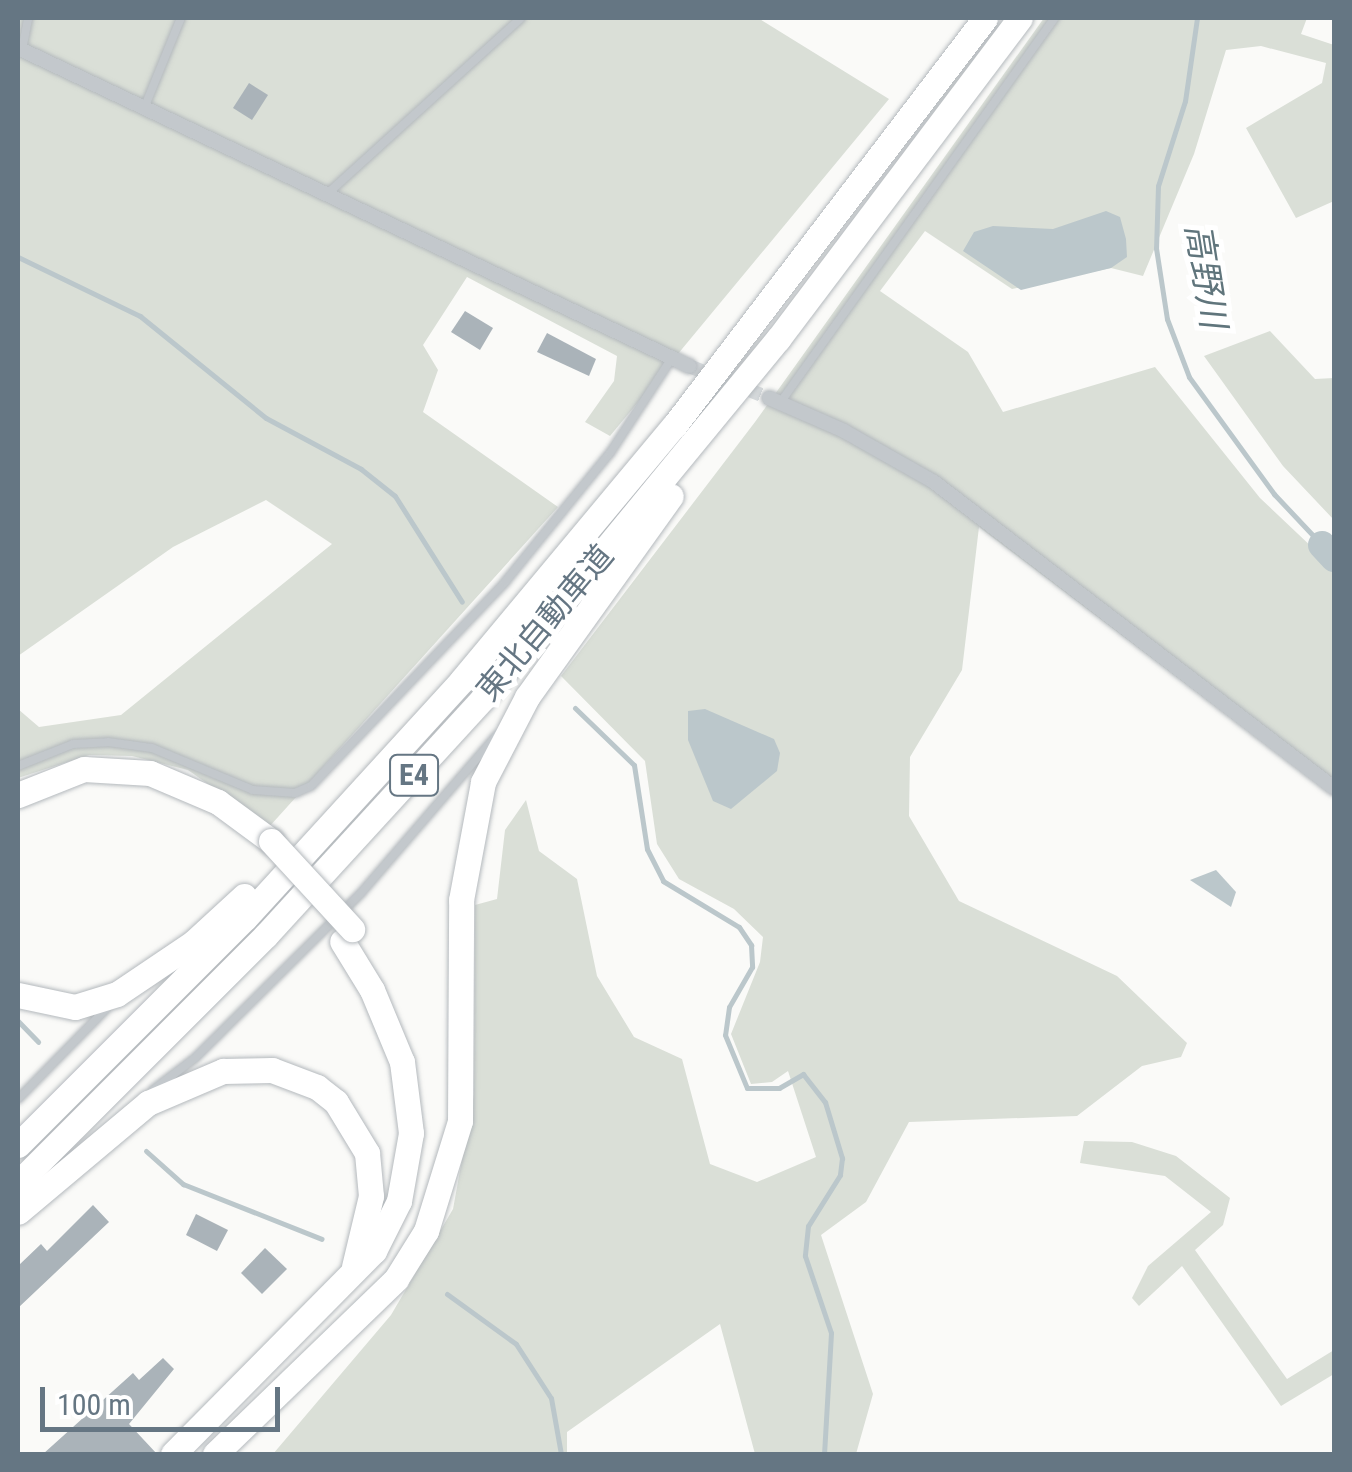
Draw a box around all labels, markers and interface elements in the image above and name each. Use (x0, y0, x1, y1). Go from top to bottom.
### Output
water label: 高野川 (1176, 221, 1234, 331)
street label: 東北自動車道 (469, 537, 621, 709)
road number: E4 (389, 750, 439, 800)
scale bar (45, 1367, 285, 1429)
text: 100 m (57, 1387, 131, 1422)

